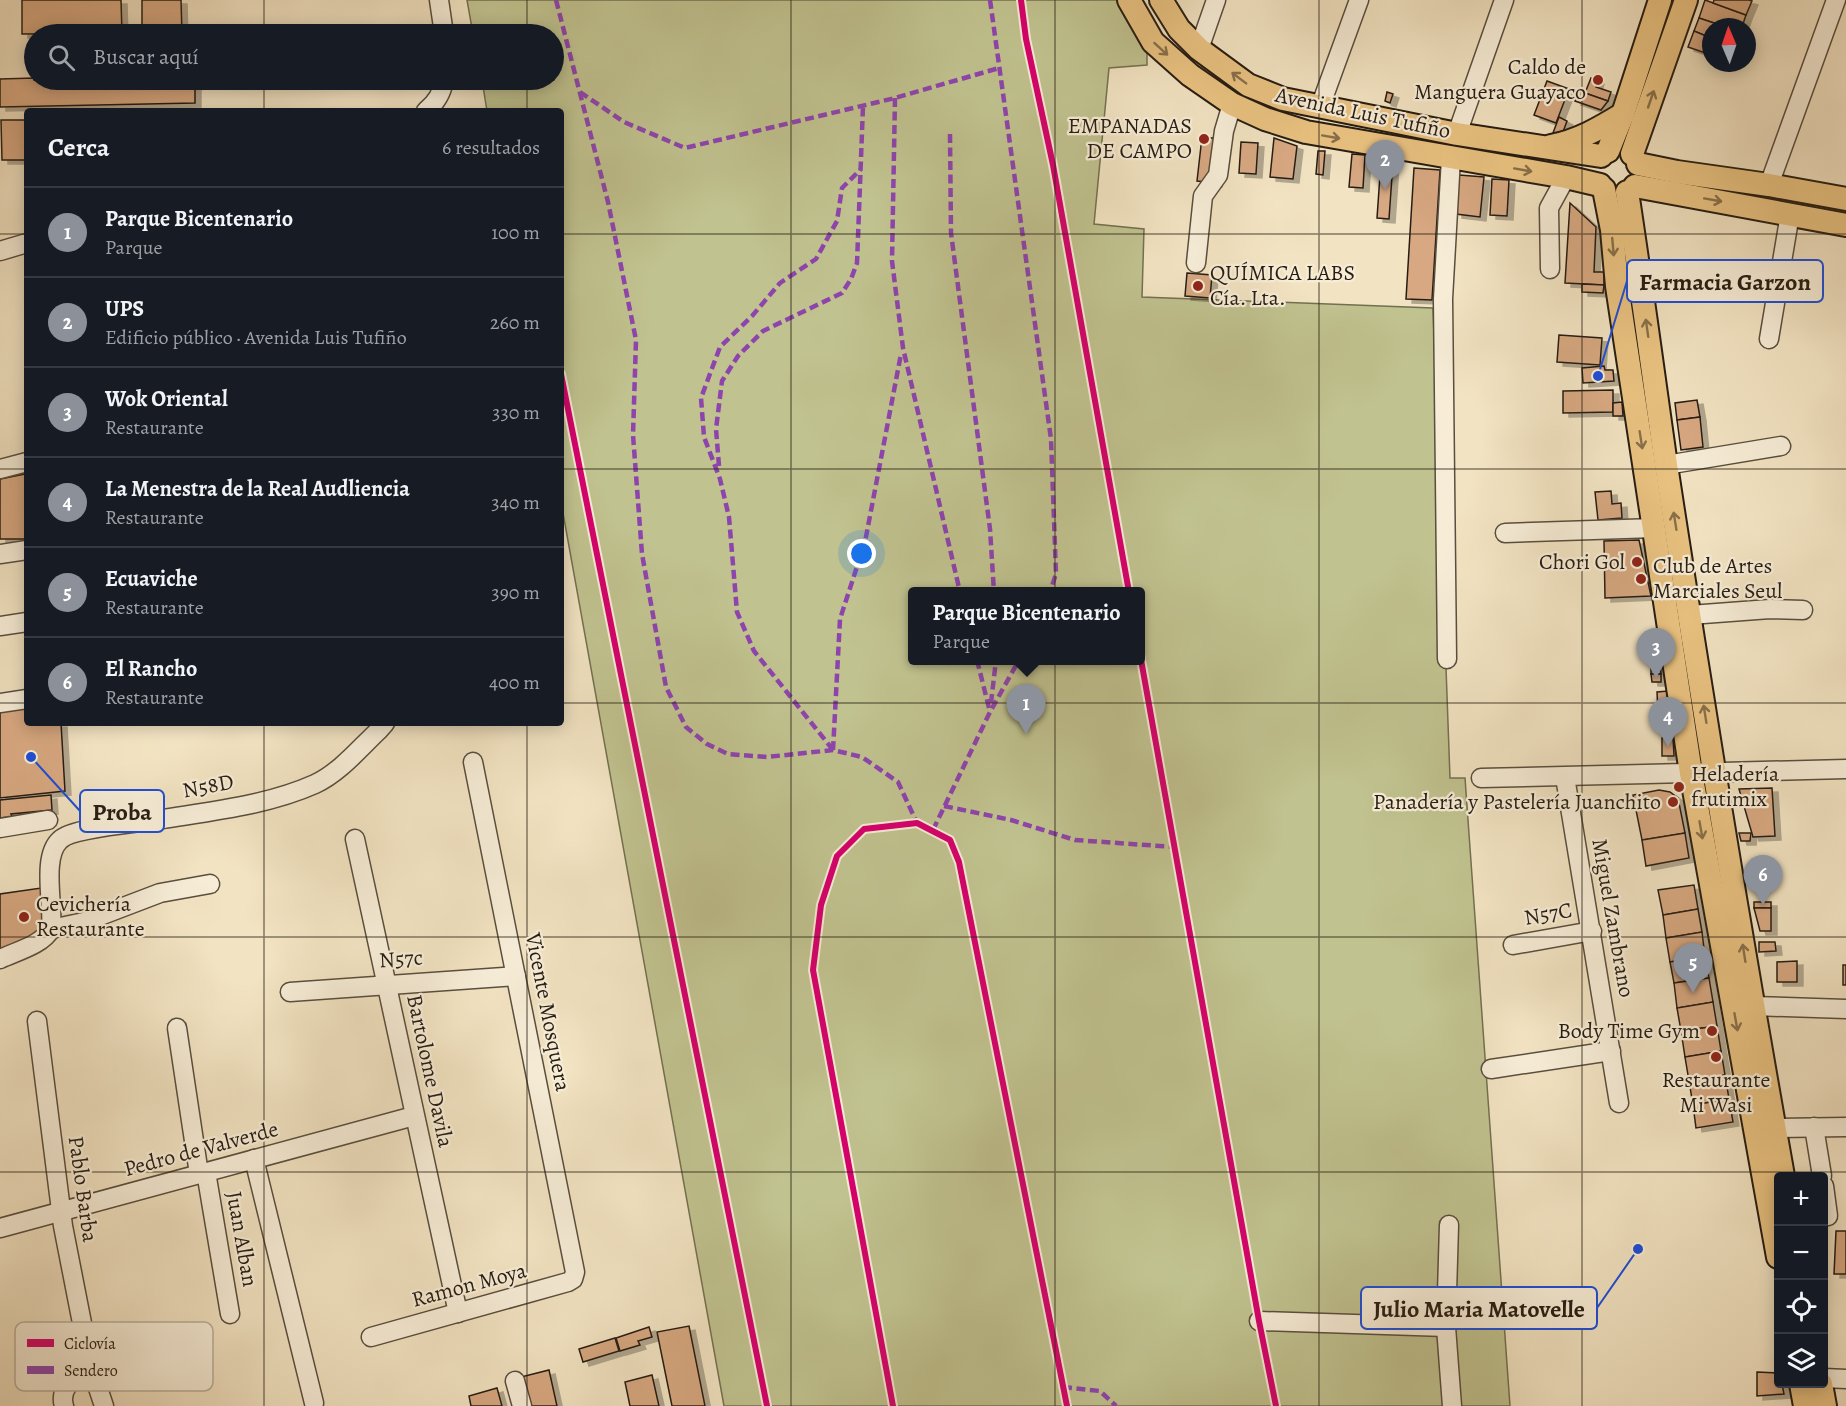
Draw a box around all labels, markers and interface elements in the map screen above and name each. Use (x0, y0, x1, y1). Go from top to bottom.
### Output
north arrow (1702, 18, 1756, 72)
search box (24, 24, 564, 90)
icon: search (45, 41, 78, 74)
one-way arrow (1153, 41, 1168, 56)
text: Buscar aquí (93, 42, 199, 72)
place label: Caldo de Manguera Guayaco (1414, 52, 1586, 107)
one-way arrow (1231, 72, 1247, 85)
marker: Caldo de Manguera Guayaco (1591, 73, 1605, 87)
street label: Avenida Luis Tufiño (1272, 80, 1453, 146)
one-way arrow (1647, 90, 1658, 109)
place label: EMPANADAS DE CAMPO (1068, 111, 1192, 166)
text: Cerca (48, 130, 110, 165)
one-way arrow (1320, 131, 1340, 142)
marker: EMPANADAS DE CAMPO (1197, 132, 1211, 146)
text: 6 resultados (442, 134, 540, 161)
pin: 2 (1366, 140, 1404, 190)
one-way arrow (1513, 165, 1532, 176)
one-way arrow (1703, 195, 1722, 206)
text: Parque Bicentenario (105, 204, 293, 234)
text: 1 (64, 219, 71, 246)
text: 100 m (491, 219, 540, 246)
text: Parque (105, 234, 163, 261)
one-way arrow (1608, 236, 1619, 256)
place label: QUÍMICA LABS Cía. Lta. (1210, 258, 1355, 313)
callout: Farmacia Garzon (1627, 260, 1823, 302)
text: Farmacia Garzon (1639, 266, 1811, 298)
marker: QUÍMICA LABS Cía. Lta. (1191, 279, 1205, 293)
text: UPS (105, 294, 144, 324)
text: 2 (63, 309, 72, 336)
text: 260 m (490, 309, 540, 336)
one-way arrow (1641, 319, 1652, 339)
text: Edificio público · Avenida Luis Tufiño (105, 324, 407, 351)
text: Wok Oriental (105, 384, 228, 414)
text: 3 (63, 399, 72, 426)
text: 330 m (492, 399, 540, 426)
text: Restaurante (105, 414, 204, 441)
one-way arrow (1636, 429, 1647, 449)
text: La Menestra de la Real Audliencia (105, 474, 410, 504)
text: 4 (63, 489, 72, 516)
text: 340 m (491, 489, 540, 516)
text: Restaurante (105, 504, 204, 531)
one-way arrow (1670, 512, 1681, 531)
your location (847, 539, 876, 568)
place label: Chori Gol (1539, 547, 1625, 577)
place label: Club de Artes Marciales Seul (1653, 551, 1782, 606)
marker: Chori Gol (1630, 555, 1644, 569)
text: Ecuaviche (105, 564, 198, 594)
marker: Club de Artes Marciales Seul (1634, 572, 1648, 586)
text: 5 (63, 579, 72, 606)
text: 390 m (491, 579, 540, 606)
popup (908, 587, 1145, 665)
text: Restaurante (105, 594, 204, 621)
text: Parque Bicentenario (932, 598, 1121, 628)
text: Parque (932, 628, 990, 655)
pin: 3 (1636, 628, 1676, 678)
text: El Rancho (105, 654, 197, 684)
text: 6 (63, 669, 72, 696)
text: 400 m (489, 669, 540, 696)
text: Restaurante (105, 684, 204, 711)
pin: 1 (1006, 684, 1046, 734)
pin: 4 (1648, 698, 1688, 747)
one-way arrow (1700, 704, 1711, 724)
place label: Heladería frutimix (1691, 759, 1780, 814)
street label: N58D (180, 766, 236, 806)
marker: Heladería frutimix (1672, 780, 1686, 794)
place label: Panadería y Pastelería Juanchito (1373, 787, 1661, 817)
callout: Proba (80, 790, 164, 832)
marker: Panadería y Pastelería Juanchito (1666, 795, 1680, 809)
text: Proba (92, 796, 152, 828)
one-way arrow (1696, 820, 1707, 840)
street label: Miguel Zambrano (1584, 836, 1642, 1000)
pin: 6 (1744, 856, 1782, 905)
place label: Cevichería Restaurante (36, 889, 145, 944)
street label: N57C (1522, 895, 1574, 933)
marker: Cevichería Restaurante (17, 910, 31, 924)
street label: Vicente Mosquera (518, 929, 578, 1094)
street label: N57c (378, 943, 424, 975)
pin: 5 (1674, 944, 1712, 993)
one-way arrow (1738, 944, 1749, 964)
street label: Bartolome Davila (399, 992, 461, 1151)
one-way arrow (1731, 1012, 1742, 1032)
place label: Body Time Gym (1558, 1016, 1700, 1046)
marker: Body Time Gym (1705, 1024, 1719, 1038)
marker: Restaurante Mi Wasi (1709, 1050, 1723, 1064)
place label: Restaurante Mi Wasi (1662, 1065, 1770, 1120)
street label: Pedro de Valverde (120, 1114, 282, 1184)
street label: Pablo Barba (61, 1134, 105, 1245)
map controls (1774, 1172, 1828, 1388)
button: + (1774, 1172, 1828, 1226)
street label: Juan Alban (219, 1189, 265, 1289)
button: − (1774, 1226, 1828, 1280)
street label: Ramon Moya (408, 1255, 530, 1315)
button: locate (1774, 1280, 1828, 1334)
callout: Julio Maria Matovelle (1361, 1287, 1597, 1329)
text: Julio Maria Matovelle (1373, 1293, 1585, 1325)
legend (15, 1322, 213, 1391)
text: Ciclovía (64, 1333, 116, 1355)
button: layers (1774, 1334, 1828, 1388)
text: Sendero (64, 1360, 118, 1382)

